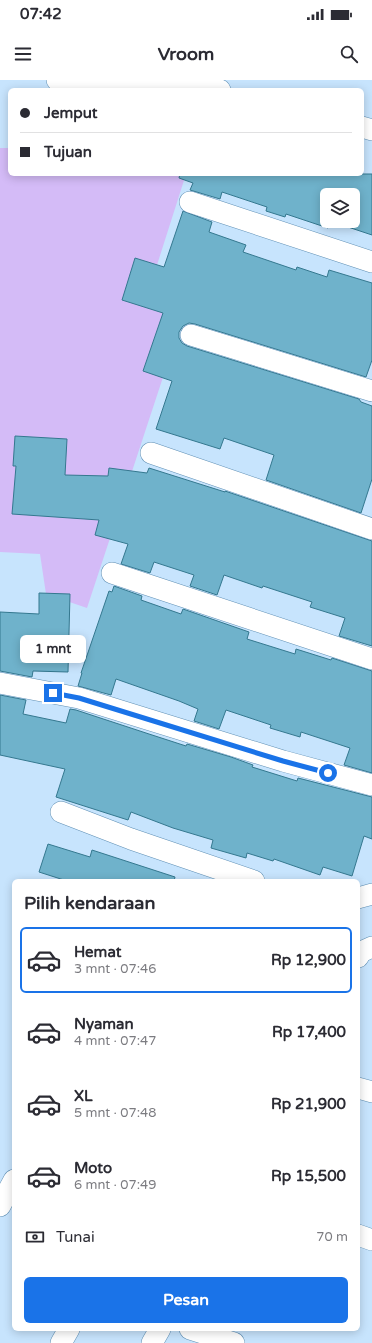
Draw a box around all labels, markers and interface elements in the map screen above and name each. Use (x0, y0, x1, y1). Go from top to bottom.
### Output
text: 07:42 (20, 5, 62, 23)
icon: menu (12, 43, 34, 65)
text: Vroom (158, 43, 214, 65)
icon: search (338, 43, 360, 65)
text: Jemput (44, 104, 98, 122)
text: Tujuan (44, 143, 92, 161)
map controls (320, 188, 360, 228)
button: layers (320, 188, 360, 228)
callout: 1 mnt (20, 635, 86, 663)
text: 1 mnt (35, 641, 71, 657)
route end (44, 684, 62, 702)
route start (319, 764, 337, 782)
text: Pilih kendaraan (24, 892, 155, 914)
icon: car (26, 942, 62, 978)
text: Hemat (74, 943, 121, 961)
text: Rp 12,900 (271, 951, 346, 969)
text: 3 mnt · 07:46 (74, 961, 156, 977)
icon: car (26, 1014, 62, 1050)
text: Nyaman (74, 1015, 134, 1033)
text: Rp 17,400 (272, 1023, 346, 1041)
text: 4 mnt · 07:47 (74, 1033, 156, 1049)
icon: car (26, 1086, 62, 1122)
text: XL (74, 1087, 93, 1105)
text: Rp 21,900 (271, 1095, 346, 1113)
text: 5 mnt · 07:48 (74, 1105, 156, 1121)
icon: car (26, 1158, 62, 1194)
text: Moto (74, 1159, 112, 1177)
text: Rp 15,500 (271, 1167, 346, 1185)
text: 6 mnt · 07:49 (74, 1177, 156, 1193)
icon: cash (24, 1226, 46, 1248)
text: Tunai (56, 1228, 95, 1246)
text: 70 m (316, 1229, 348, 1245)
button: Pesan (24, 1277, 348, 1323)

